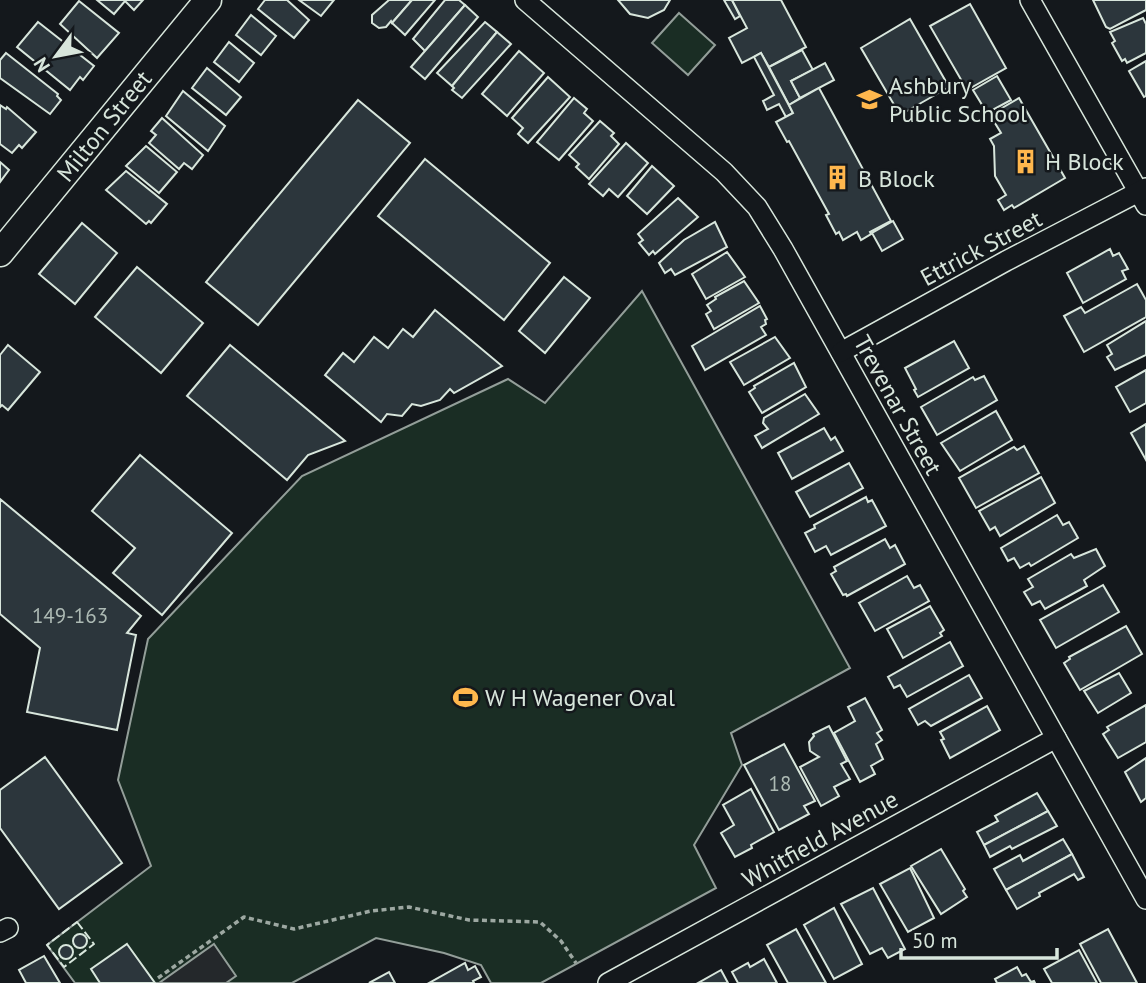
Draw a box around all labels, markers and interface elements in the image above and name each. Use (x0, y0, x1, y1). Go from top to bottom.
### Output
north arrow (21, 21, 91, 91)
text: N (28, 53, 55, 77)
street label: Milton Street (50, 64, 158, 188)
place label: Ashbury Public School (889, 70, 1027, 129)
school or university icon: Ashbury Public School (855, 85, 883, 113)
place label: H Block (1045, 146, 1124, 177)
building icon: H Block (1011, 147, 1039, 175)
place label: B Block (858, 163, 935, 194)
building icon: B Block (824, 164, 852, 192)
street label: Ettrick Street (915, 203, 1047, 293)
street label: Trevenar Street (847, 330, 949, 480)
house number: 149-163 (32, 602, 108, 629)
place label: W H Wagener Oval (485, 682, 675, 713)
sports icon: W H Wagener Oval (451, 683, 479, 711)
house number: 18 (769, 770, 791, 797)
street label: Whitfield Avenue (737, 783, 903, 895)
scale bar (901, 916, 1057, 960)
text: 50 m (912, 927, 958, 954)

